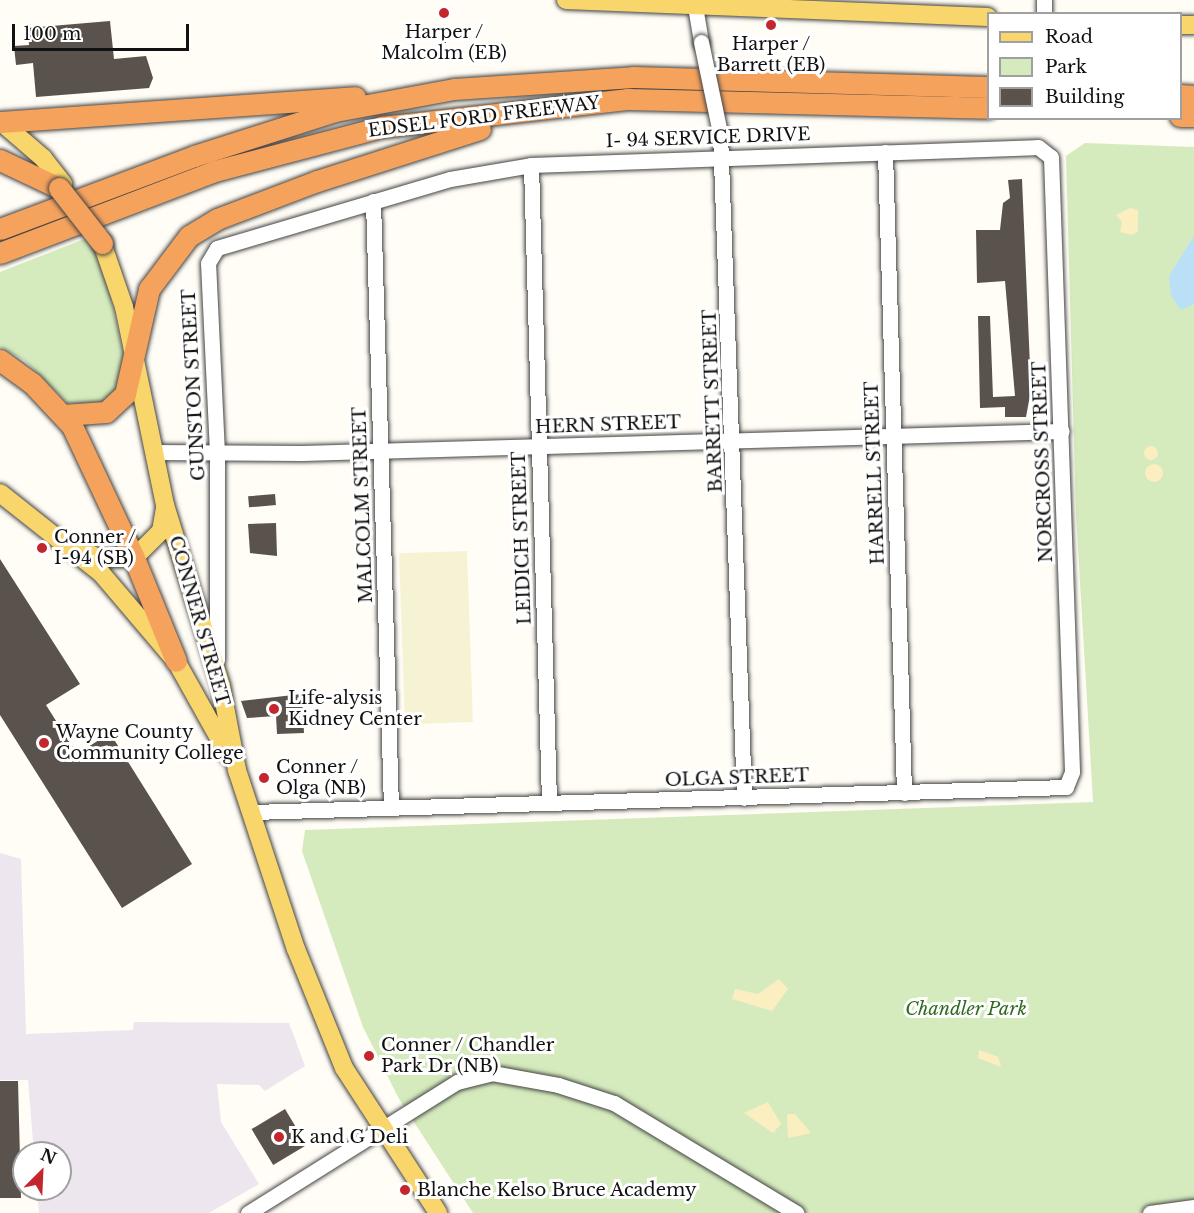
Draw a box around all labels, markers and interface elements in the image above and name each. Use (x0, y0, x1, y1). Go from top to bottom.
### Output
marker: Harper / Malcolm (EB) (437, 6, 451, 20)
scale bar (15, 12, 192, 50)
legend (987, 12, 1182, 120)
marker: Harper / Barrett (EB) (764, 18, 778, 32)
place label: Harper / Malcolm (EB) (381, 22, 507, 64)
text: 100 m (23, 23, 81, 45)
text: Road (1045, 26, 1093, 48)
place label: Harper / Barrett (EB) (717, 34, 825, 76)
text: Park (1045, 56, 1087, 78)
text: Building (1045, 86, 1124, 108)
street label: EDSEL FORD FREEWAY (367, 92, 601, 142)
street label: I- 94 SERVICE DRIVE (605, 124, 811, 152)
street label: GUNSTON STREET (178, 289, 210, 481)
street label: BARRETT STREET (699, 309, 727, 493)
street label: NORCROSS STREET (1029, 361, 1057, 563)
street label: HARRELL STREET (861, 381, 889, 565)
street label: MALCOLM STREET (349, 406, 377, 604)
street label: HERN STREET (535, 412, 681, 438)
street label: LEIDICH STREET (508, 451, 536, 625)
place label: Conner / I-94 (SB) (54, 527, 137, 570)
street label: CONNER STREET (164, 533, 234, 709)
marker: Conner / I-94 (SB) (35, 541, 49, 555)
place label: Life-alysis Kidney Center (288, 688, 422, 730)
marker: Life-alysis Kidney Center (265, 700, 283, 718)
place label: Wayne County Community College (56, 722, 244, 764)
marker: Wayne County Community College (37, 736, 51, 750)
place label: Conner / Olga (NB) (276, 757, 366, 800)
street label: OLGA STREET (664, 765, 810, 791)
marker: Conner / Olga (NB) (257, 771, 271, 785)
park label: Chandler Park (905, 998, 1027, 1020)
place label: Conner / Chandler Park Dr (NB) (381, 1035, 556, 1078)
marker: Conner / Chandler Park Dr (NB) (362, 1049, 376, 1063)
place label: K and G Deli (291, 1126, 409, 1148)
marker: K and G Deli (272, 1130, 286, 1144)
north arrow (12, 1141, 72, 1201)
text: N (38, 1144, 59, 1169)
place label: Blanche Kelso Bruce Academy (417, 1179, 697, 1201)
marker: Blanche Kelso Bruce Academy (398, 1183, 412, 1197)

